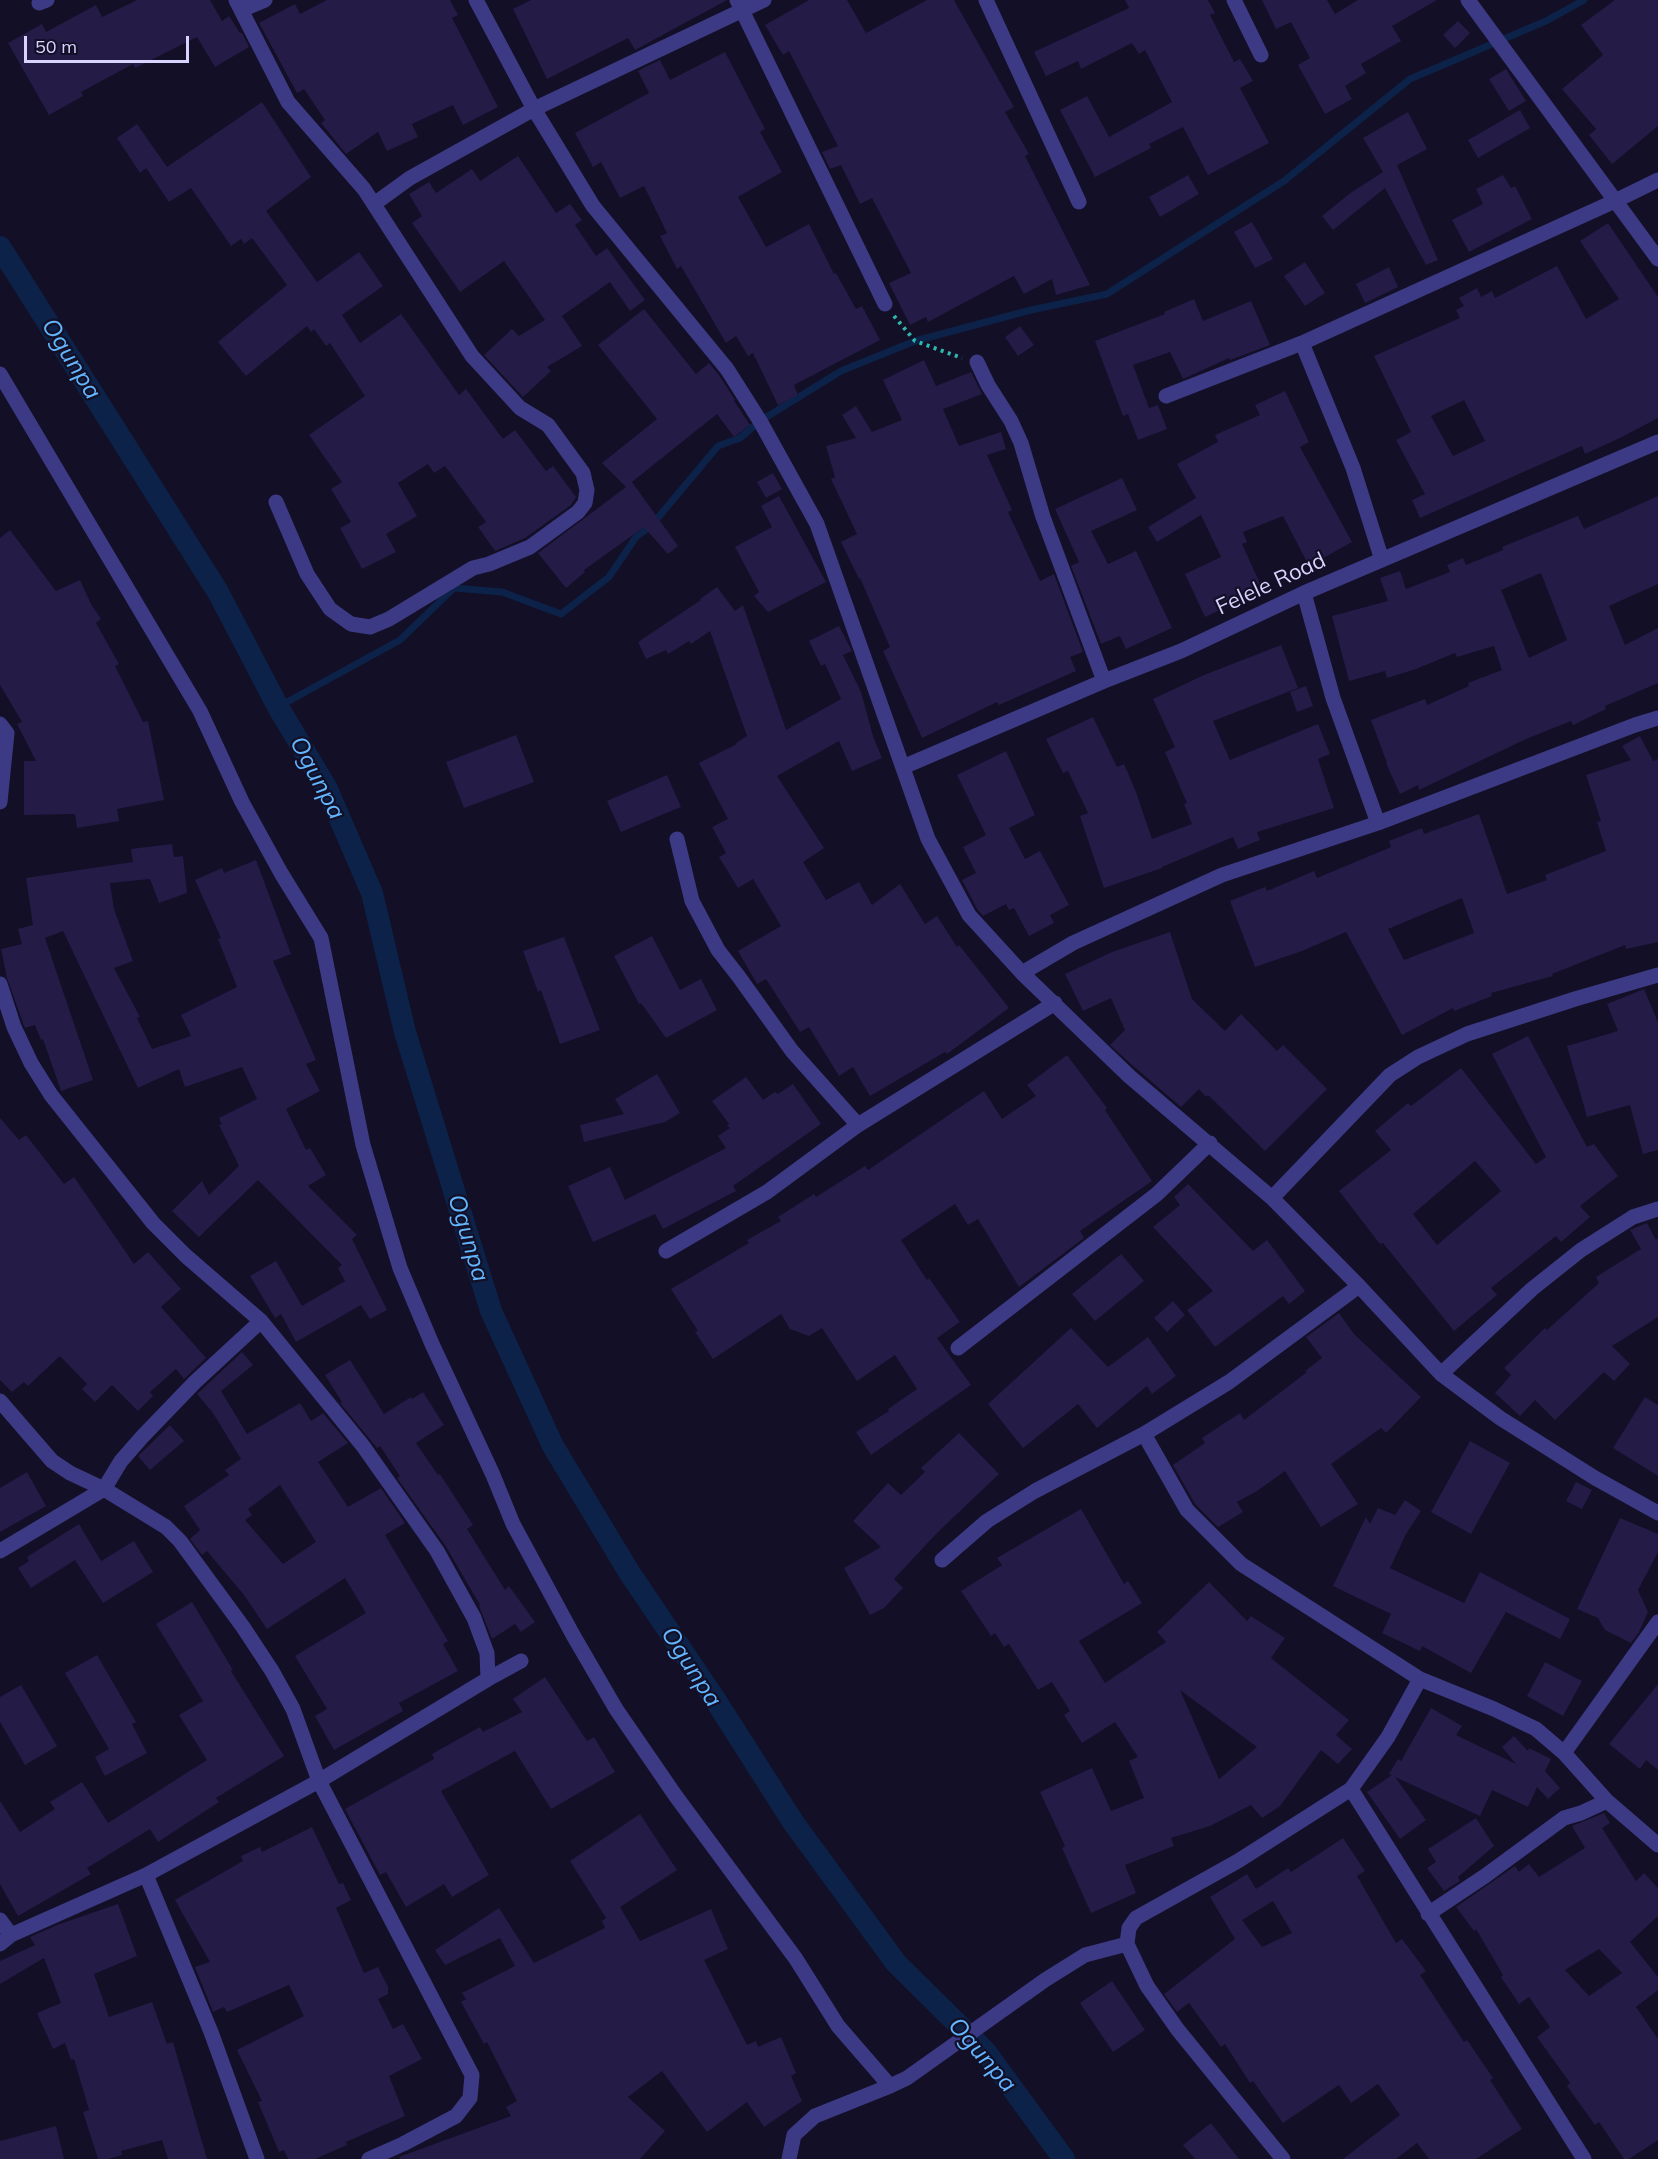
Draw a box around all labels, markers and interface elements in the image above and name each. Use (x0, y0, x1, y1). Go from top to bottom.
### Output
scale bar (27, 24, 192, 62)
text: 50 m (35, 35, 77, 58)
water label: Ogunpa (35, 313, 107, 405)
street label: Felele Road (1212, 547, 1330, 621)
water label: Ogunpa (283, 732, 351, 824)
water label: Ogunpa (441, 1191, 495, 1285)
water label: Ogunpa (654, 1622, 728, 1712)
water label: Ogunpa (942, 2012, 1022, 2098)

